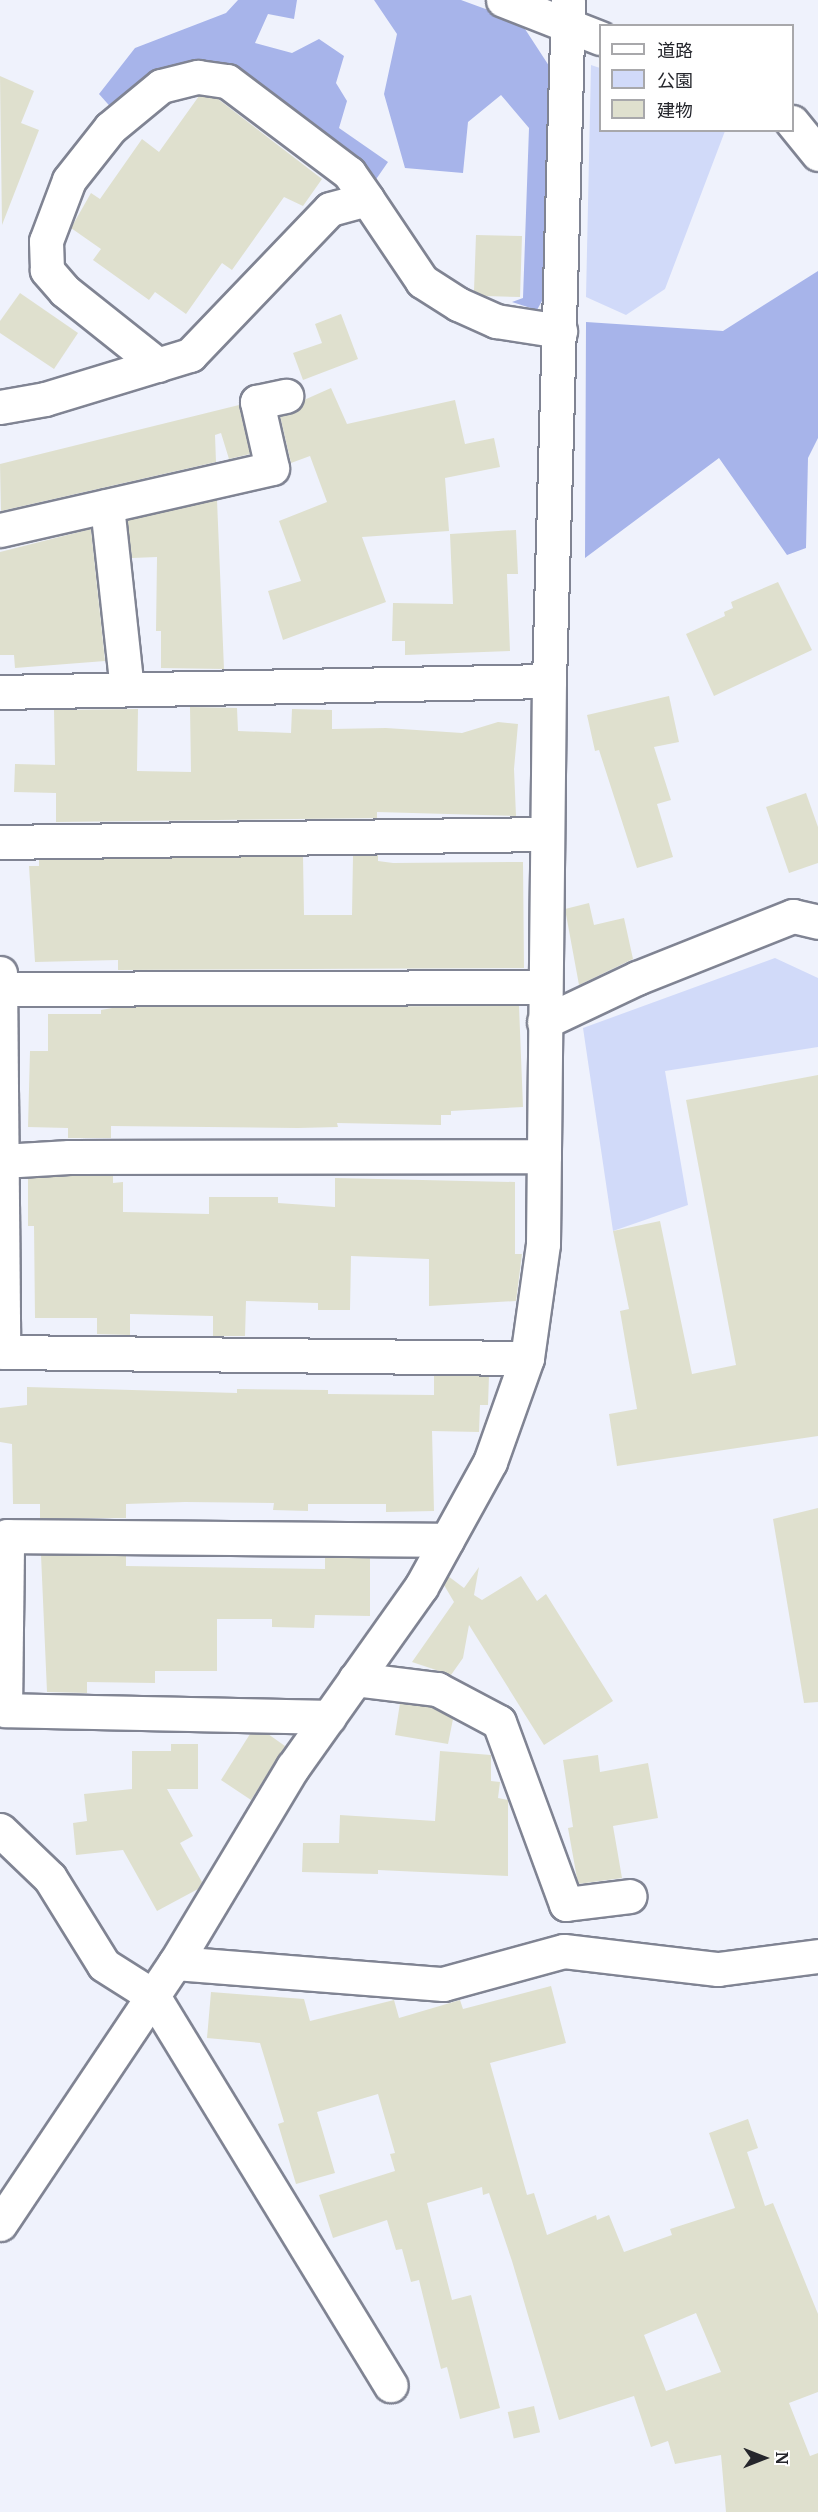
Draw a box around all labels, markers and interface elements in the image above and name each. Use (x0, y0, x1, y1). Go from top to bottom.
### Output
legend (599, 24, 794, 132)
text: 道路 (657, 39, 693, 62)
text: 公園 (657, 69, 693, 92)
text: 建物 (657, 99, 693, 122)
north arrow (734, 2428, 794, 2488)
text: N (772, 2452, 792, 2464)

